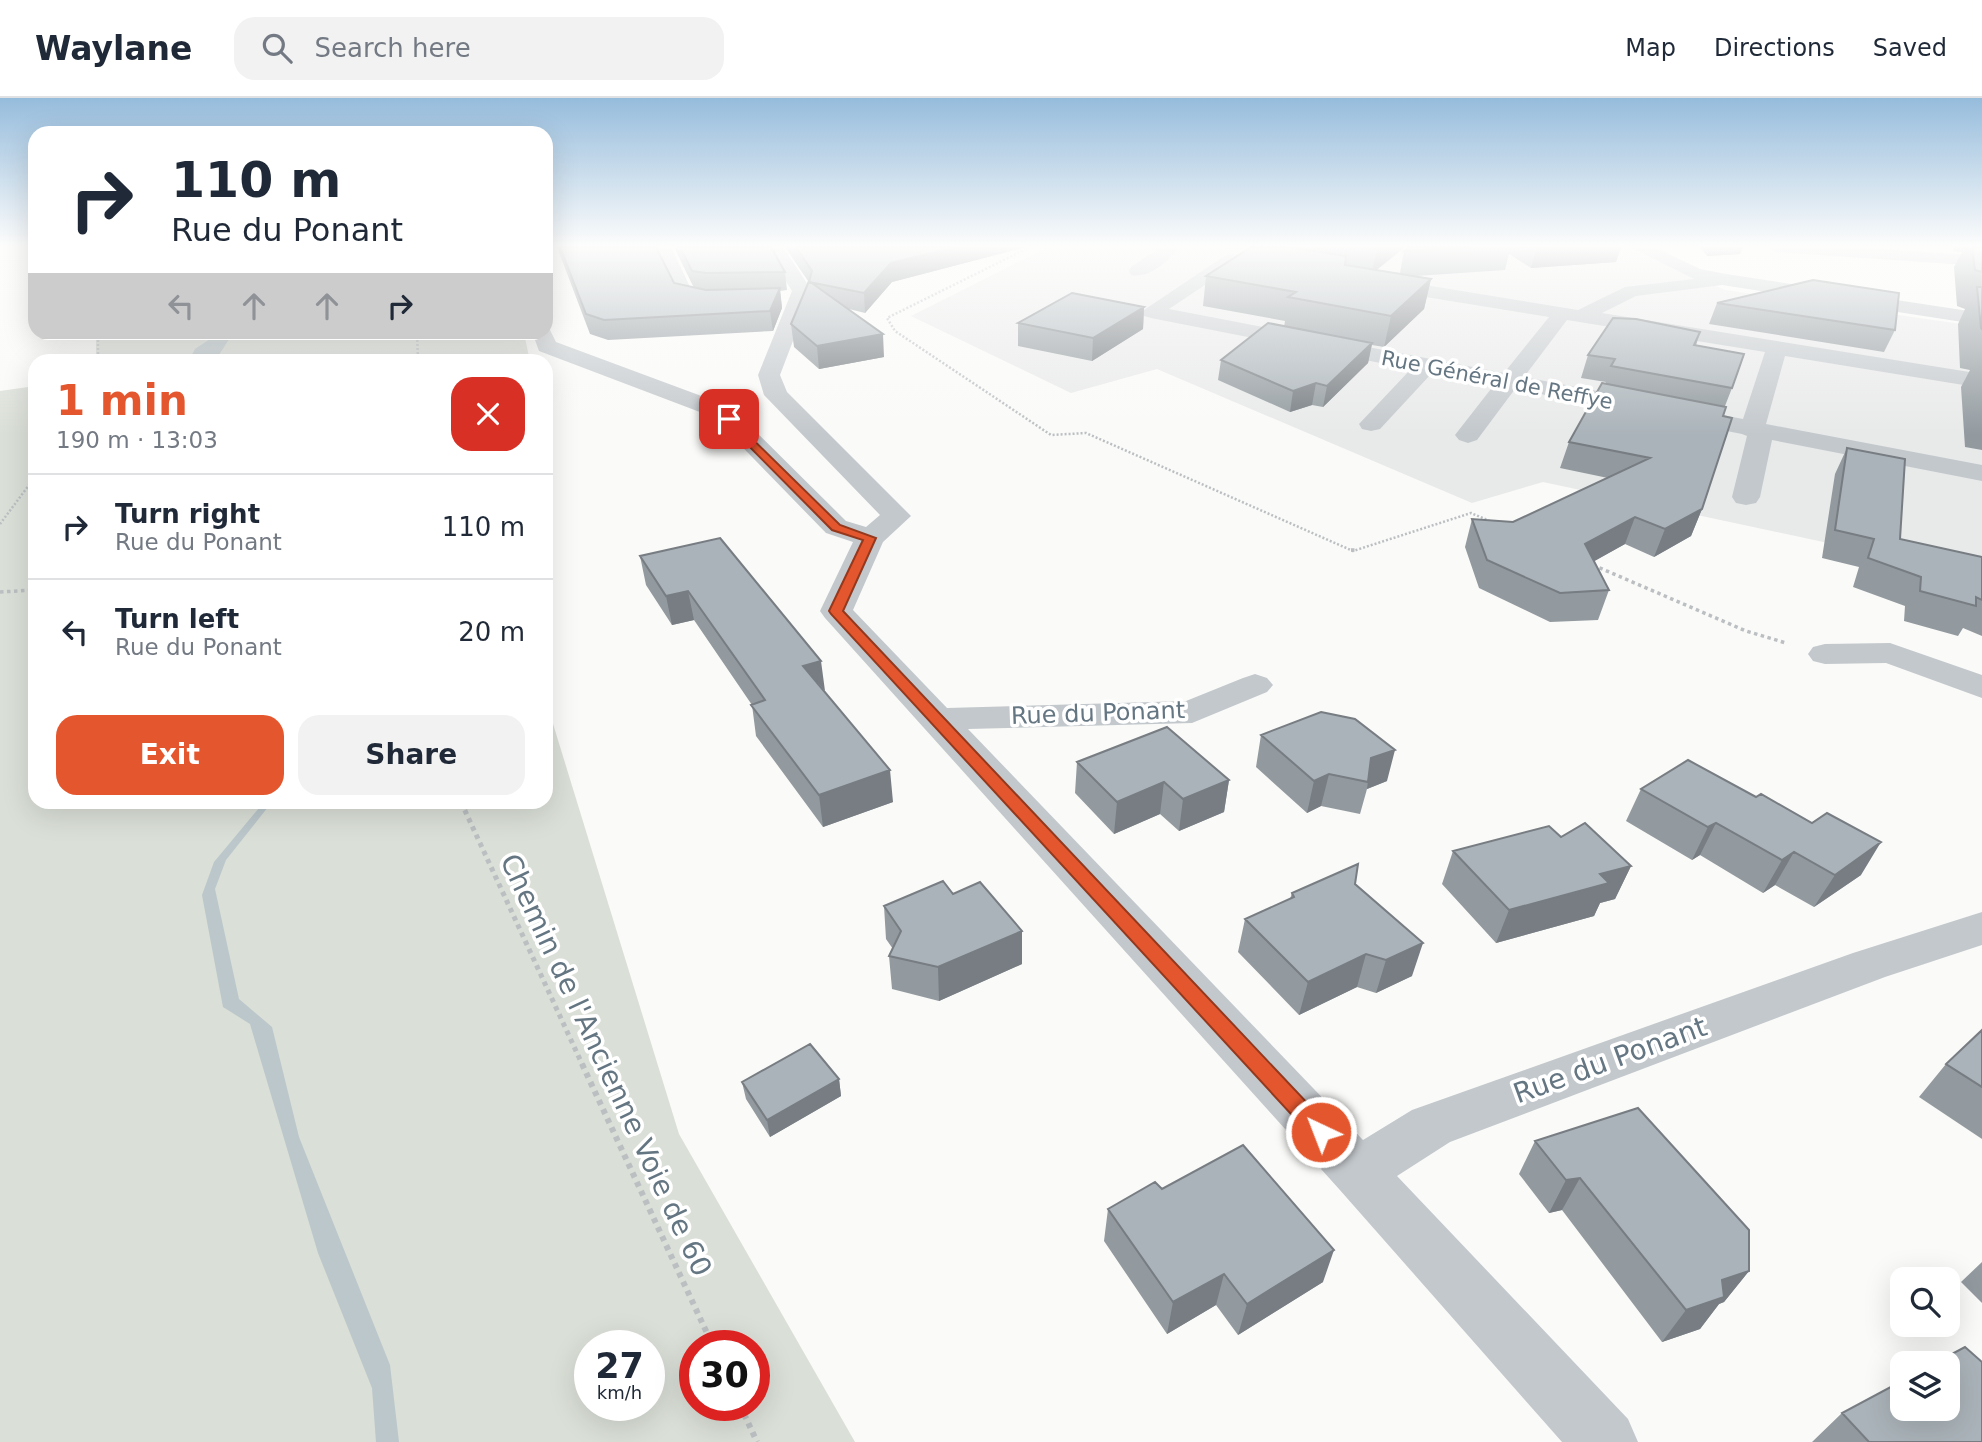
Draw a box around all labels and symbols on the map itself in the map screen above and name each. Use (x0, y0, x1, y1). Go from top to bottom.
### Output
street label: Rue Général de Reffye (1379, 346, 1615, 414)
pin (699, 389, 759, 449)
street label: Rue du Ponant (1011, 696, 1185, 730)
street label: Chemin de l'Ancienne Voie de 60 (493, 849, 719, 1281)
street label: Rue du Ponant (1509, 1010, 1711, 1110)
position arrow (1284, 1095, 1358, 1169)
speed limit sign: 30 (679, 1330, 770, 1421)

